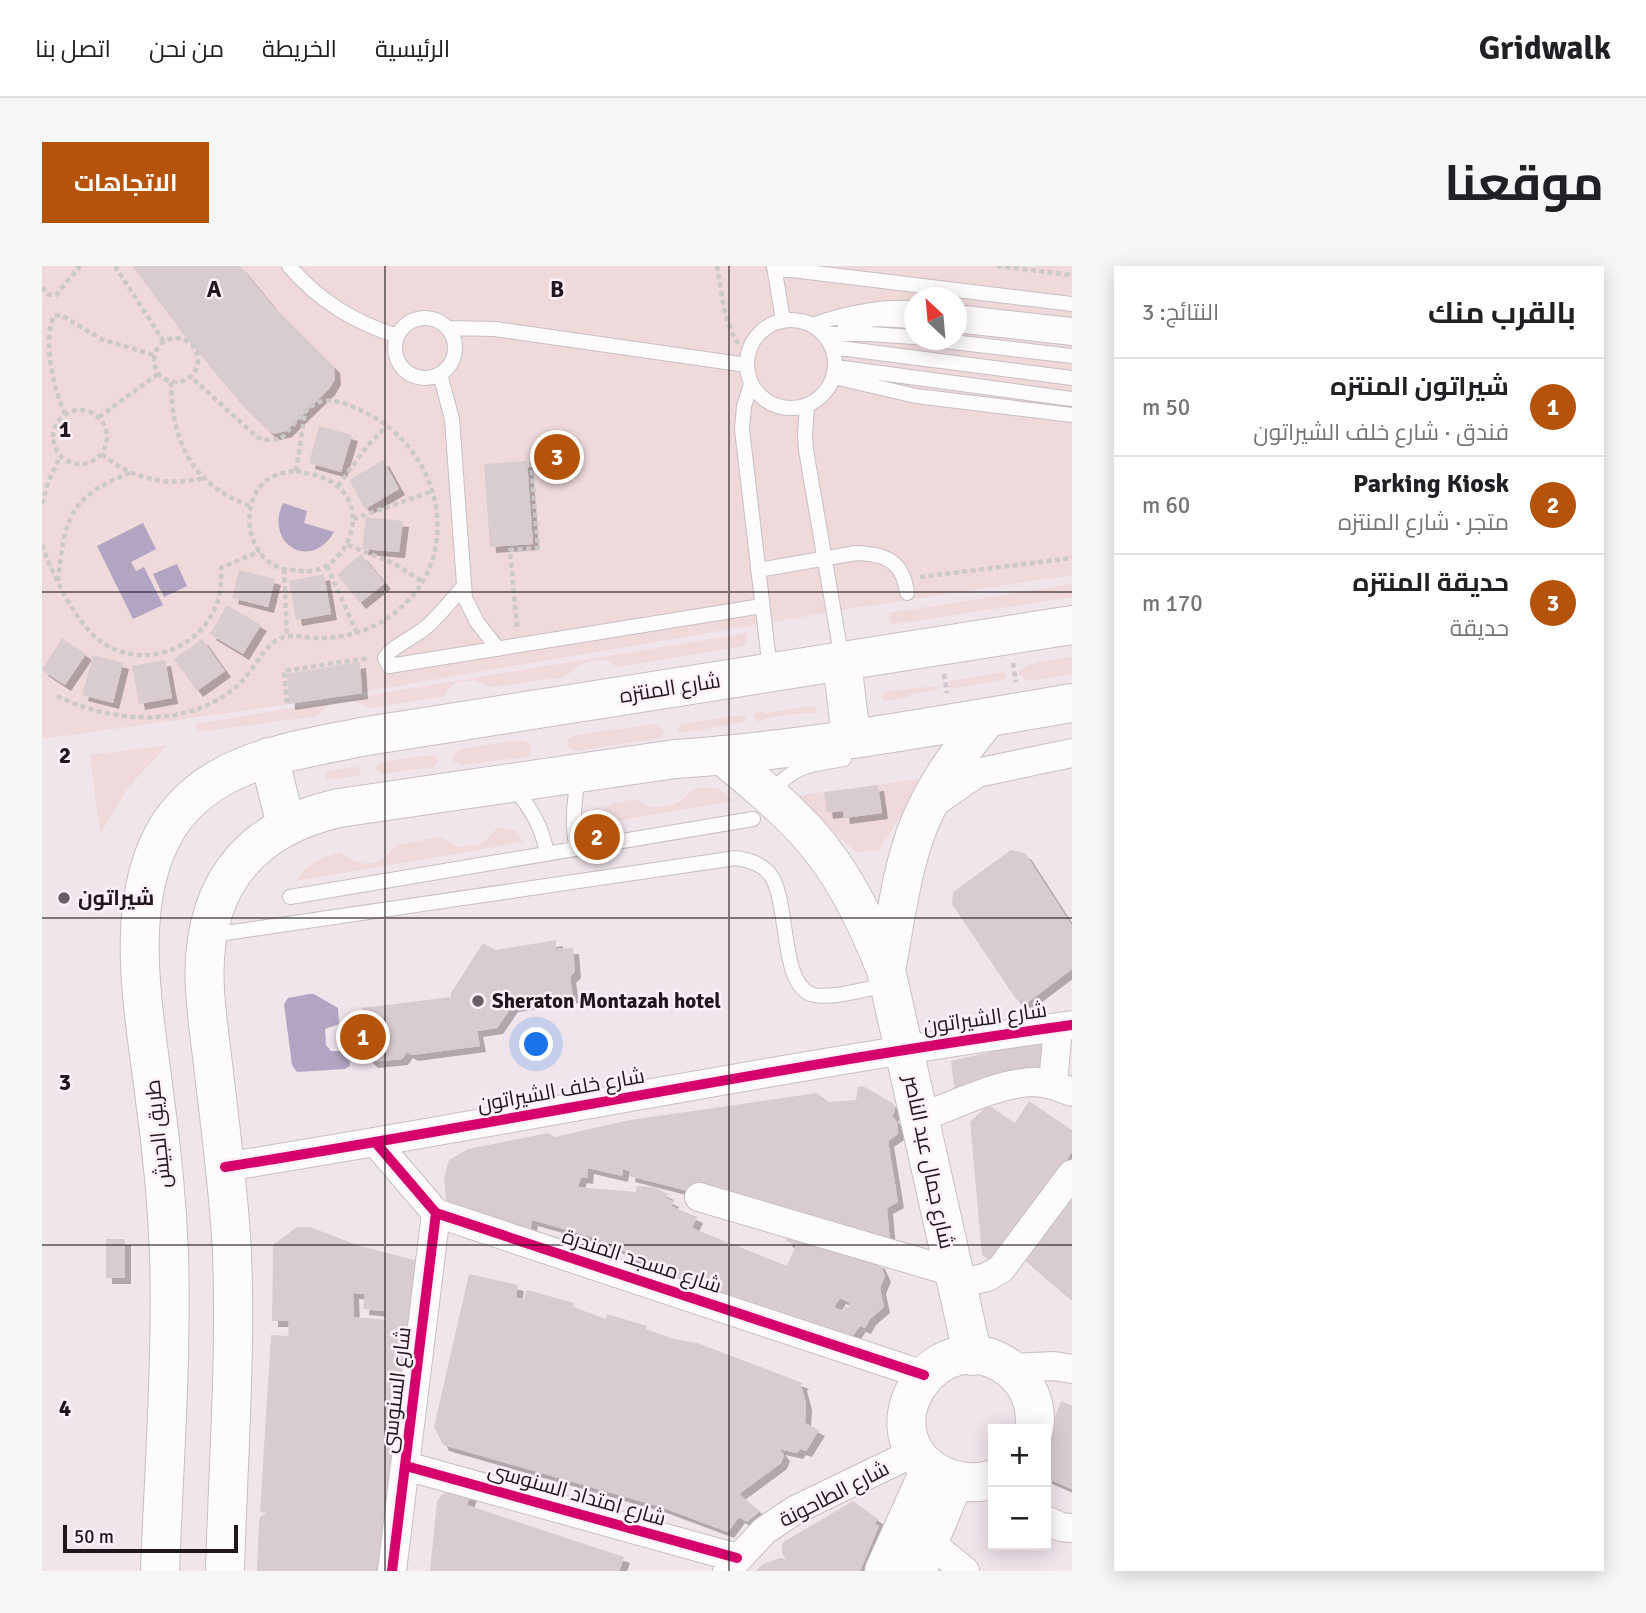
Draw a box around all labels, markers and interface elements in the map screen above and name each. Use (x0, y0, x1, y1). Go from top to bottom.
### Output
text: Gridwalk (1479, 28, 1611, 69)
text: اتصل بنا (35, 34, 111, 64)
text: من نحن (149, 34, 224, 64)
text: الخريطة (262, 34, 337, 64)
text: الرئيسية (375, 34, 450, 64)
button: الاتجاهات (42, 142, 209, 223)
text: موقعنا (1444, 154, 1604, 214)
text: A (207, 275, 222, 304)
text: B (550, 275, 564, 304)
north arrow (904, 287, 967, 350)
text: بالقرب منك (1428, 295, 1576, 332)
text: النتائج: 3 (1142, 298, 1219, 327)
text: شيراتون المنتزه (1330, 371, 1509, 403)
text: 50 m (1142, 393, 1190, 422)
text: 1 (1547, 393, 1559, 422)
text: 1 (59, 415, 71, 444)
text: فندق · شارع خلف الشيراتون (1253, 418, 1509, 447)
pin: 3 (534, 431, 580, 483)
text: Parking Kiosk (1353, 468, 1509, 500)
text: 60 m (1142, 491, 1190, 520)
text: 2 (1547, 491, 1559, 520)
text: متجر · شارع المنتزه (1338, 508, 1509, 537)
text: حديقة المنتزه (1352, 567, 1509, 599)
text: 170 m (1142, 589, 1203, 618)
text: 3 (1547, 589, 1559, 618)
text: حديقة (1450, 614, 1509, 643)
street label: شارع المنتزه (618, 667, 722, 710)
text: 2 (59, 741, 71, 770)
pin: 2 (574, 811, 620, 863)
place label: شيراتون (78, 885, 154, 911)
marker: شيراتون (56, 890, 72, 906)
place label: Sheraton Montazah hotel (492, 988, 721, 1014)
marker: Sheraton Montazah hotel (470, 993, 486, 1009)
street label: شارع الشيراتون (921, 996, 1049, 1041)
pin: 1 (340, 1011, 386, 1063)
your location (519, 1027, 553, 1061)
street label: شارع خلف الشيراتون (475, 1062, 647, 1119)
text: 3 (59, 1068, 71, 1097)
street label: شارع جمال عبد الناصر (897, 1072, 960, 1251)
street label: طريق الجيش (139, 1078, 177, 1190)
street label: شارع مسجد المندرة (559, 1223, 725, 1300)
street label: شارع السنوسى (375, 1325, 418, 1455)
text: 4 (59, 1394, 71, 1423)
map controls (988, 1424, 1051, 1550)
button: + (988, 1424, 1051, 1487)
street label: شارع الطاحونة (775, 1455, 894, 1534)
street label: شارع امتداد السنوسى (485, 1456, 669, 1533)
button: − (988, 1487, 1051, 1550)
scale bar (63, 1522, 238, 1554)
text: 50 m (74, 1525, 114, 1549)

